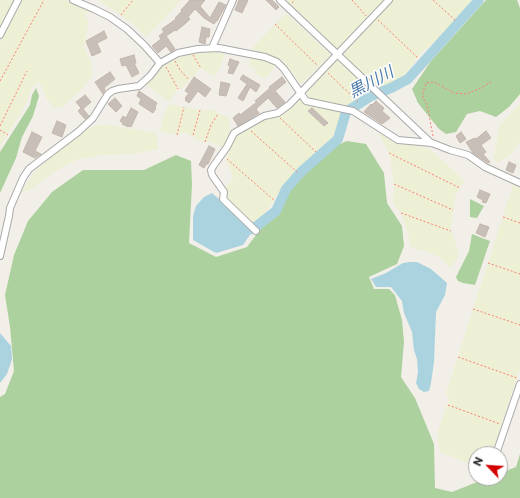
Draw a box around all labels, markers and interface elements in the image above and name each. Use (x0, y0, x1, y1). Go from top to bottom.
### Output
water label: 黒川川 (345, 62, 397, 102)
north arrow (468, 446, 508, 486)
text: N (470, 455, 485, 468)

